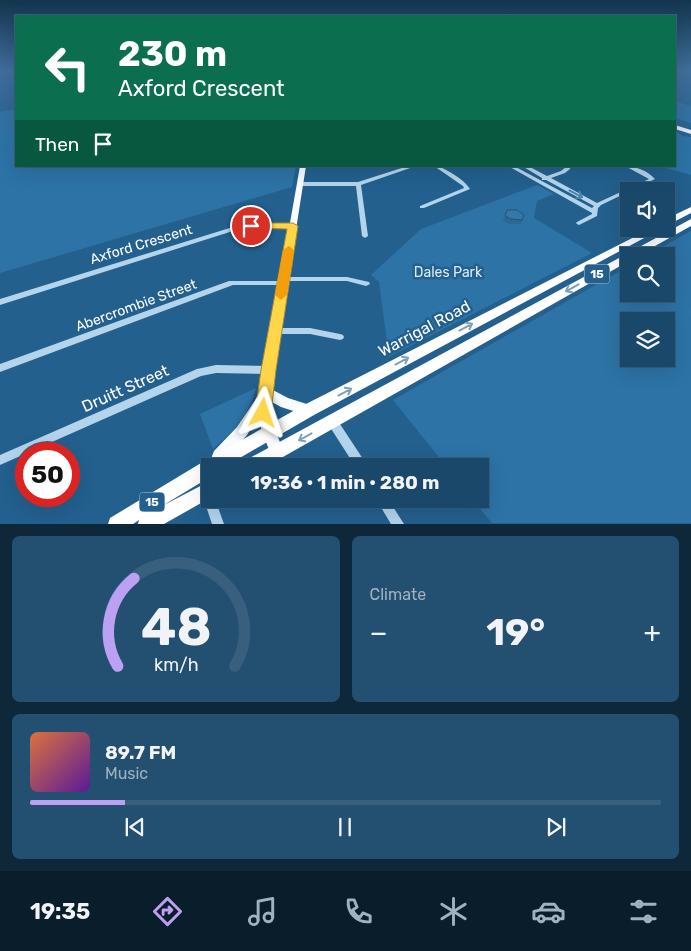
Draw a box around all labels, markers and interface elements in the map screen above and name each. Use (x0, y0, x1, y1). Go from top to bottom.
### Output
text: 230 m (118, 33, 227, 75)
icon: left (35, 35, 100, 100)
text: Axford Crescent (118, 75, 285, 102)
icon: arrive (89, 130, 117, 158)
text: Then (35, 133, 79, 156)
map controls (620, 182, 675, 367)
button: sound (620, 182, 675, 237)
one-way arrow (568, 190, 583, 199)
pin (230, 205, 272, 247)
icon: arrive (237, 212, 265, 240)
street label: Axford Crescent (88, 221, 195, 268)
button: search (620, 247, 675, 302)
park label: Dales Park (414, 264, 483, 281)
road number: 15 (584, 264, 610, 284)
street label: Abercrombie Street (73, 275, 200, 335)
one-way arrow (564, 283, 579, 293)
street label: Warrigal Road (375, 296, 473, 361)
button: layers (620, 312, 675, 367)
one-way arrow (459, 322, 474, 332)
one-way arrow (394, 356, 408, 366)
street label: Druitt Street (79, 361, 172, 416)
position arrow (236, 386, 288, 438)
one-way arrow (337, 387, 352, 397)
one-way arrow (298, 432, 312, 442)
speed limit sign: 50 (15, 442, 80, 507)
text: 19:36 · 1 min · 280 m (251, 471, 439, 494)
road number: 15 (140, 492, 164, 512)
text: Climate (370, 585, 426, 604)
text: 48 (140, 596, 211, 658)
text: 19° (486, 609, 545, 655)
text: − (370, 616, 388, 649)
text: + (644, 616, 661, 649)
text: km/h (153, 654, 198, 675)
text: 89.7 FM (105, 741, 176, 764)
text: Music (105, 764, 148, 783)
icon: previous (121, 813, 149, 841)
icon: pause (331, 813, 359, 841)
icon: next (542, 813, 570, 841)
icon: directions (150, 894, 185, 929)
icon: music (245, 894, 280, 929)
icon: phone (341, 894, 376, 929)
icon: climate (436, 894, 471, 929)
icon: car (531, 894, 566, 929)
icon: filters (626, 894, 661, 929)
text: 19:35 (30, 898, 90, 925)

